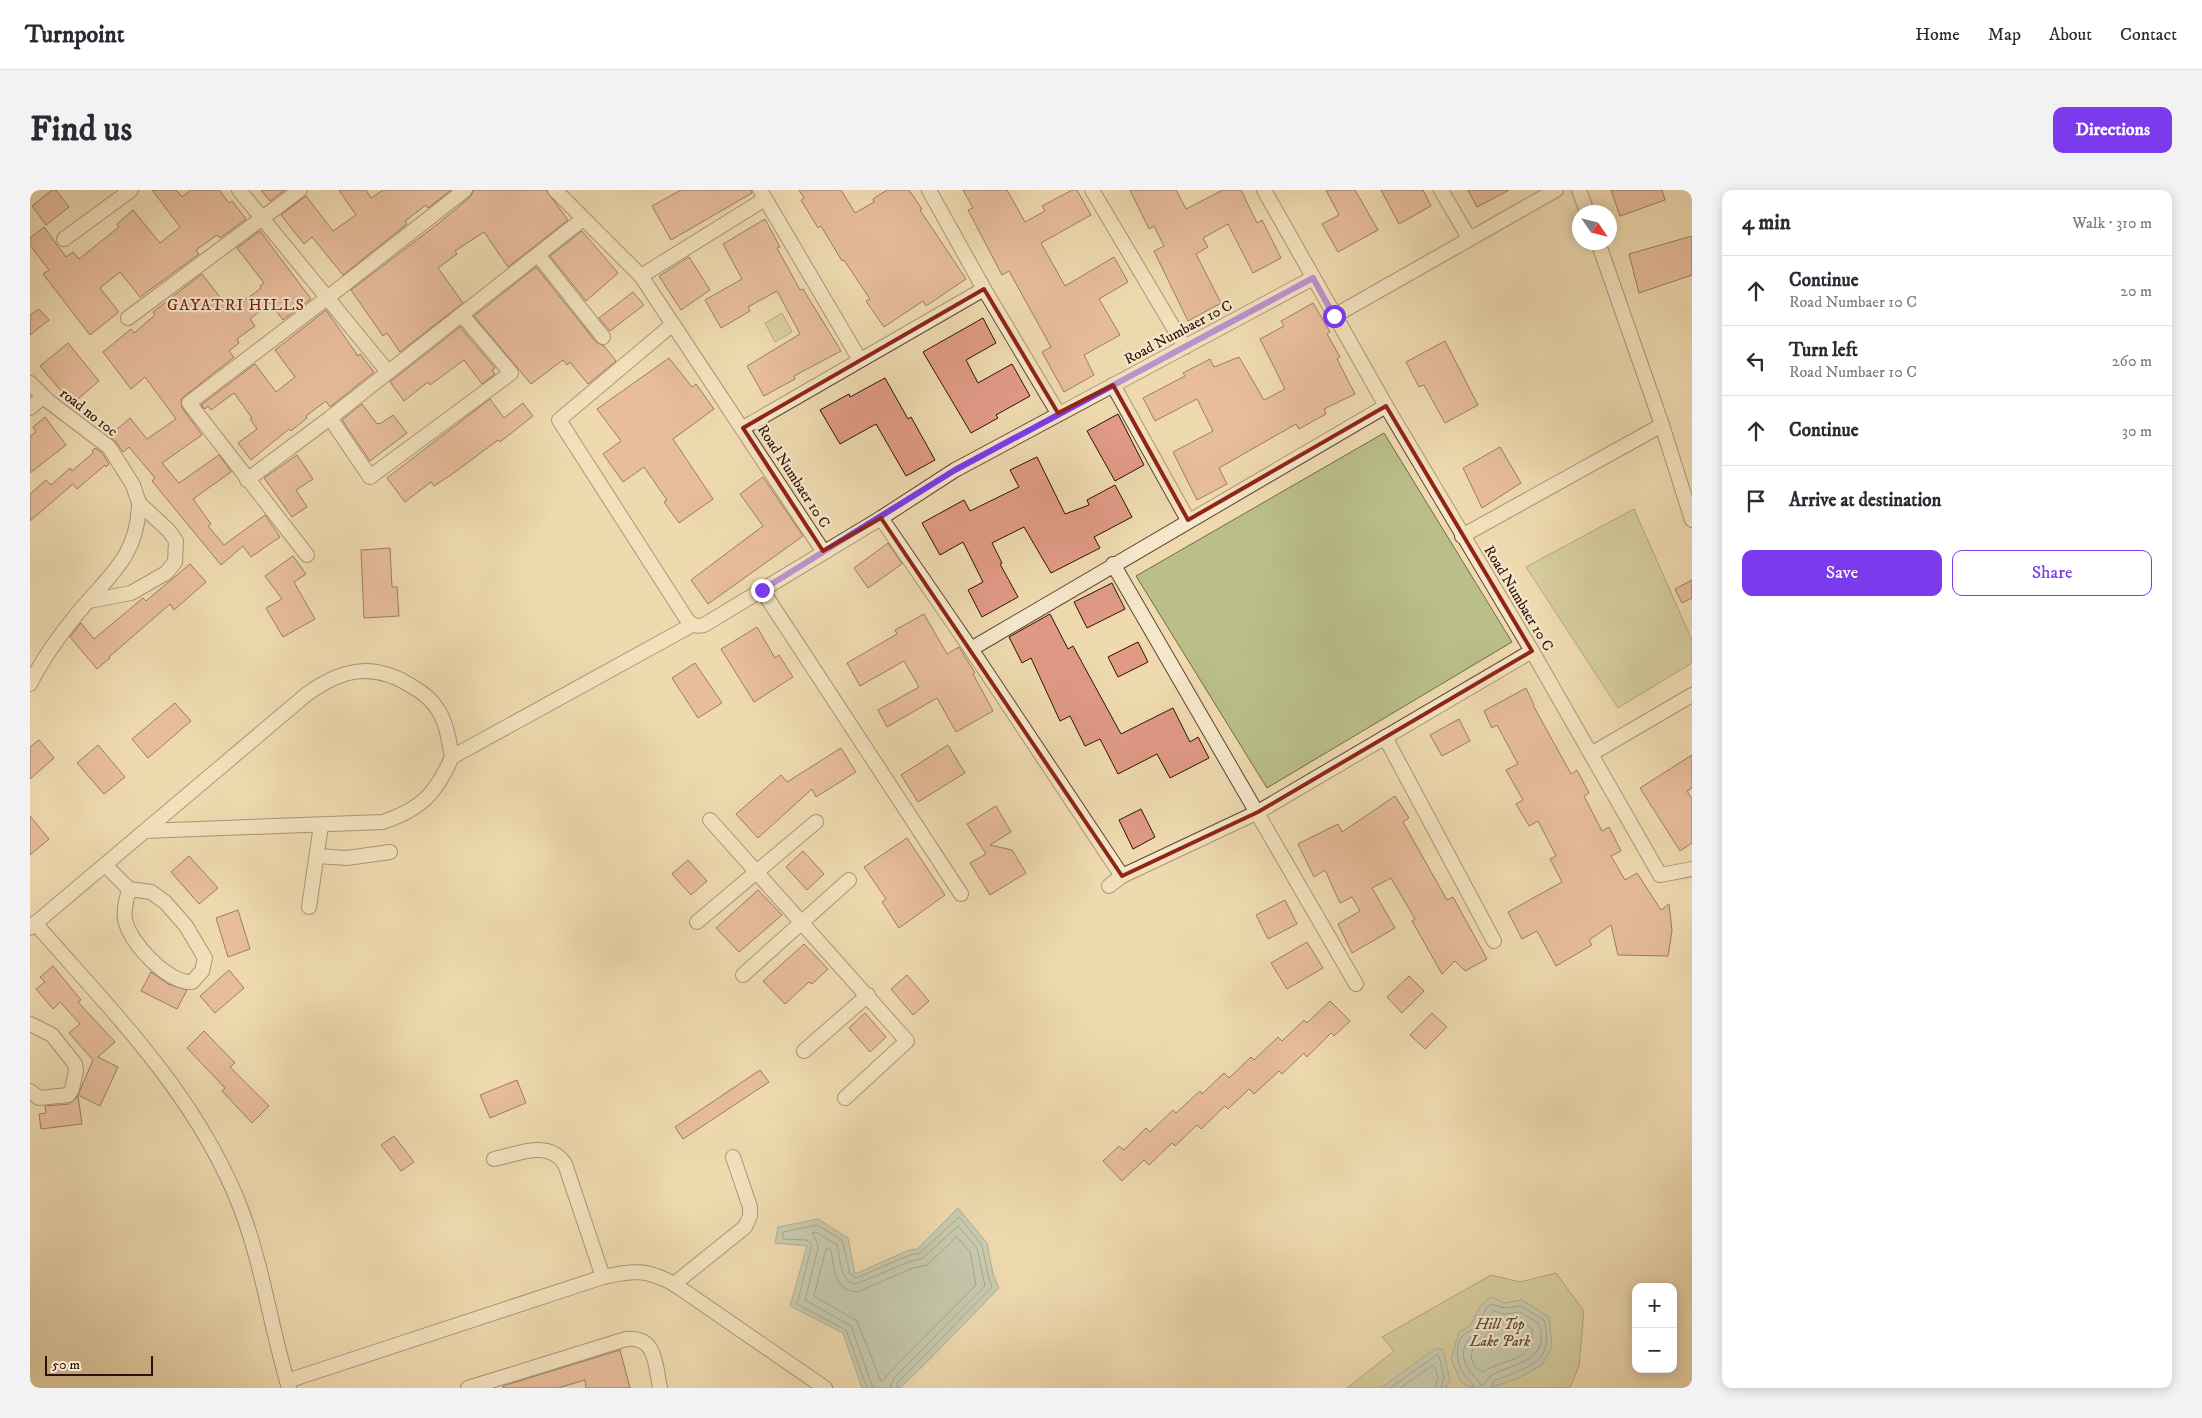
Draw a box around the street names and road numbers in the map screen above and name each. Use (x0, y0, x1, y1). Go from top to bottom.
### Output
street label: Road Numbaer 10 C (1121, 296, 1236, 369)
street label: road no 10c (56, 384, 122, 441)
street label: Road Numbaer 10 C (753, 421, 834, 532)
street label: Road Numbaer 10 C (1480, 542, 1558, 655)

